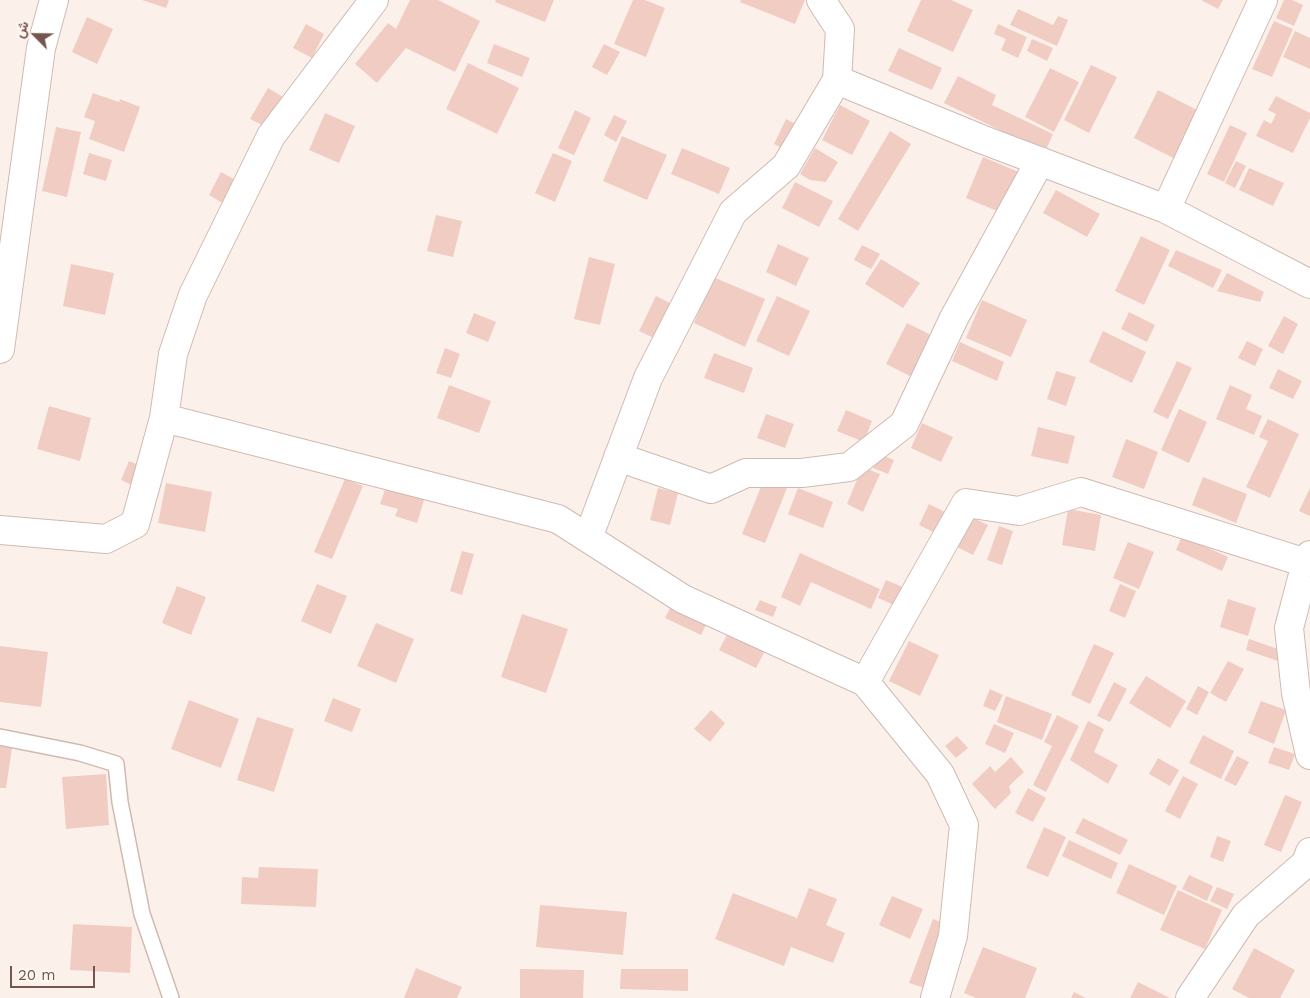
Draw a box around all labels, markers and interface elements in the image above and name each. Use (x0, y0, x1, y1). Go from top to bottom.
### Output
north arrow (10, 10, 60, 60)
text: ش (11, 18, 32, 40)
scale bar (12, 956, 98, 988)
text: 20 m (18, 966, 56, 984)

